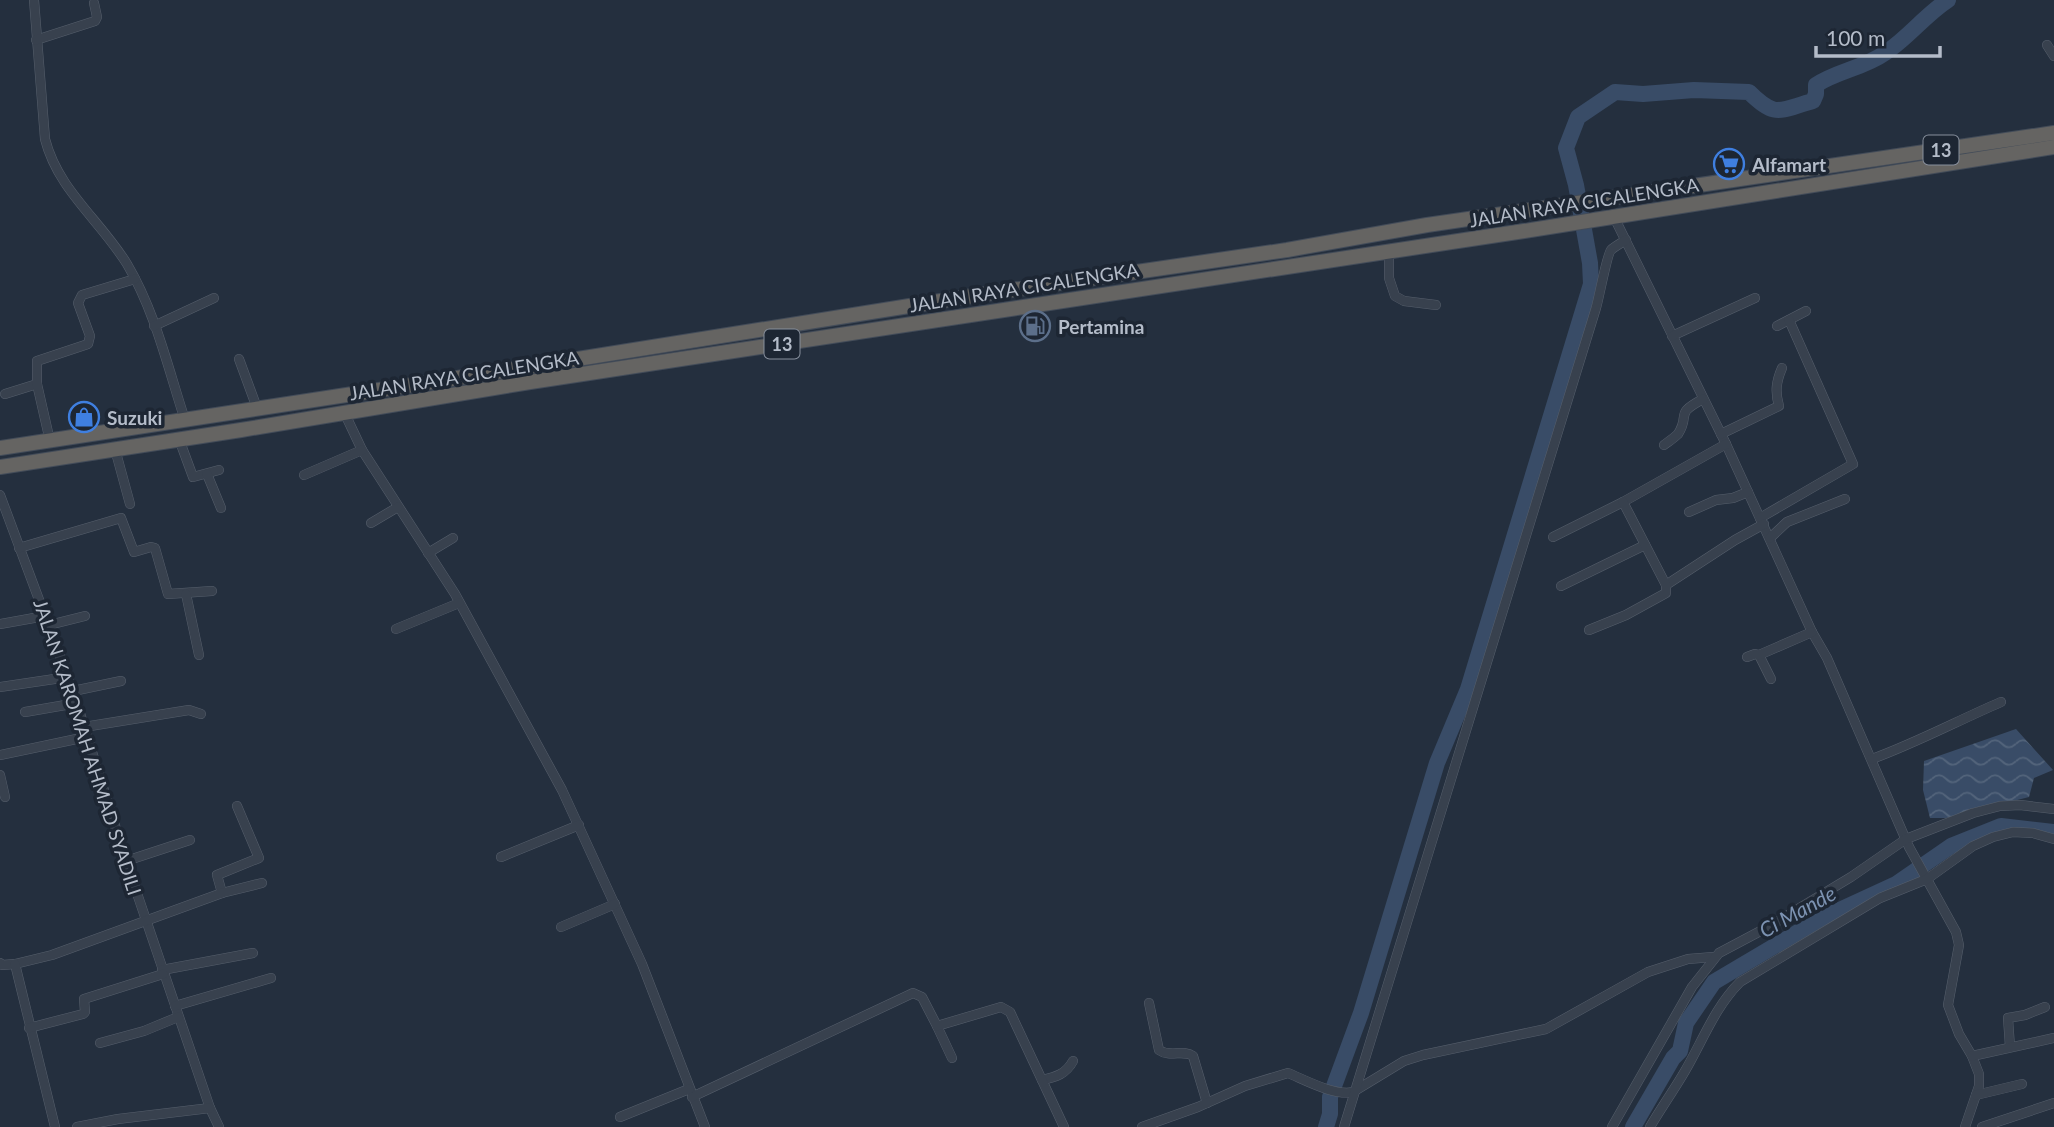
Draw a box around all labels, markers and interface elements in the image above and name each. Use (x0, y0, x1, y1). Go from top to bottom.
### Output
scale bar (1816, 14, 1940, 58)
text: 100 m (1826, 25, 1885, 50)
road number: 13 (1924, 135, 1958, 164)
supermarket icon: Alfamart (1712, 147, 1746, 181)
place label: Alfamart (1751, 153, 1826, 176)
street label: JALAN RAYA CICALENGKA (1468, 172, 1700, 231)
street label: JALAN RAYA CICALENGKA (908, 257, 1140, 316)
fuel station icon: Pertamina (1018, 309, 1052, 343)
place label: Pertamina (1058, 315, 1144, 338)
road number: 13 (764, 330, 800, 358)
street label: JALAN RAYA CICALENGKA (348, 345, 580, 404)
shop icon: Suzuki (67, 400, 101, 434)
place label: Suzuki (107, 406, 162, 429)
street label: JALAN KAROMAH AHMAD SYADILI (29, 596, 147, 898)
water label: Ci Mande (1754, 880, 1840, 942)

